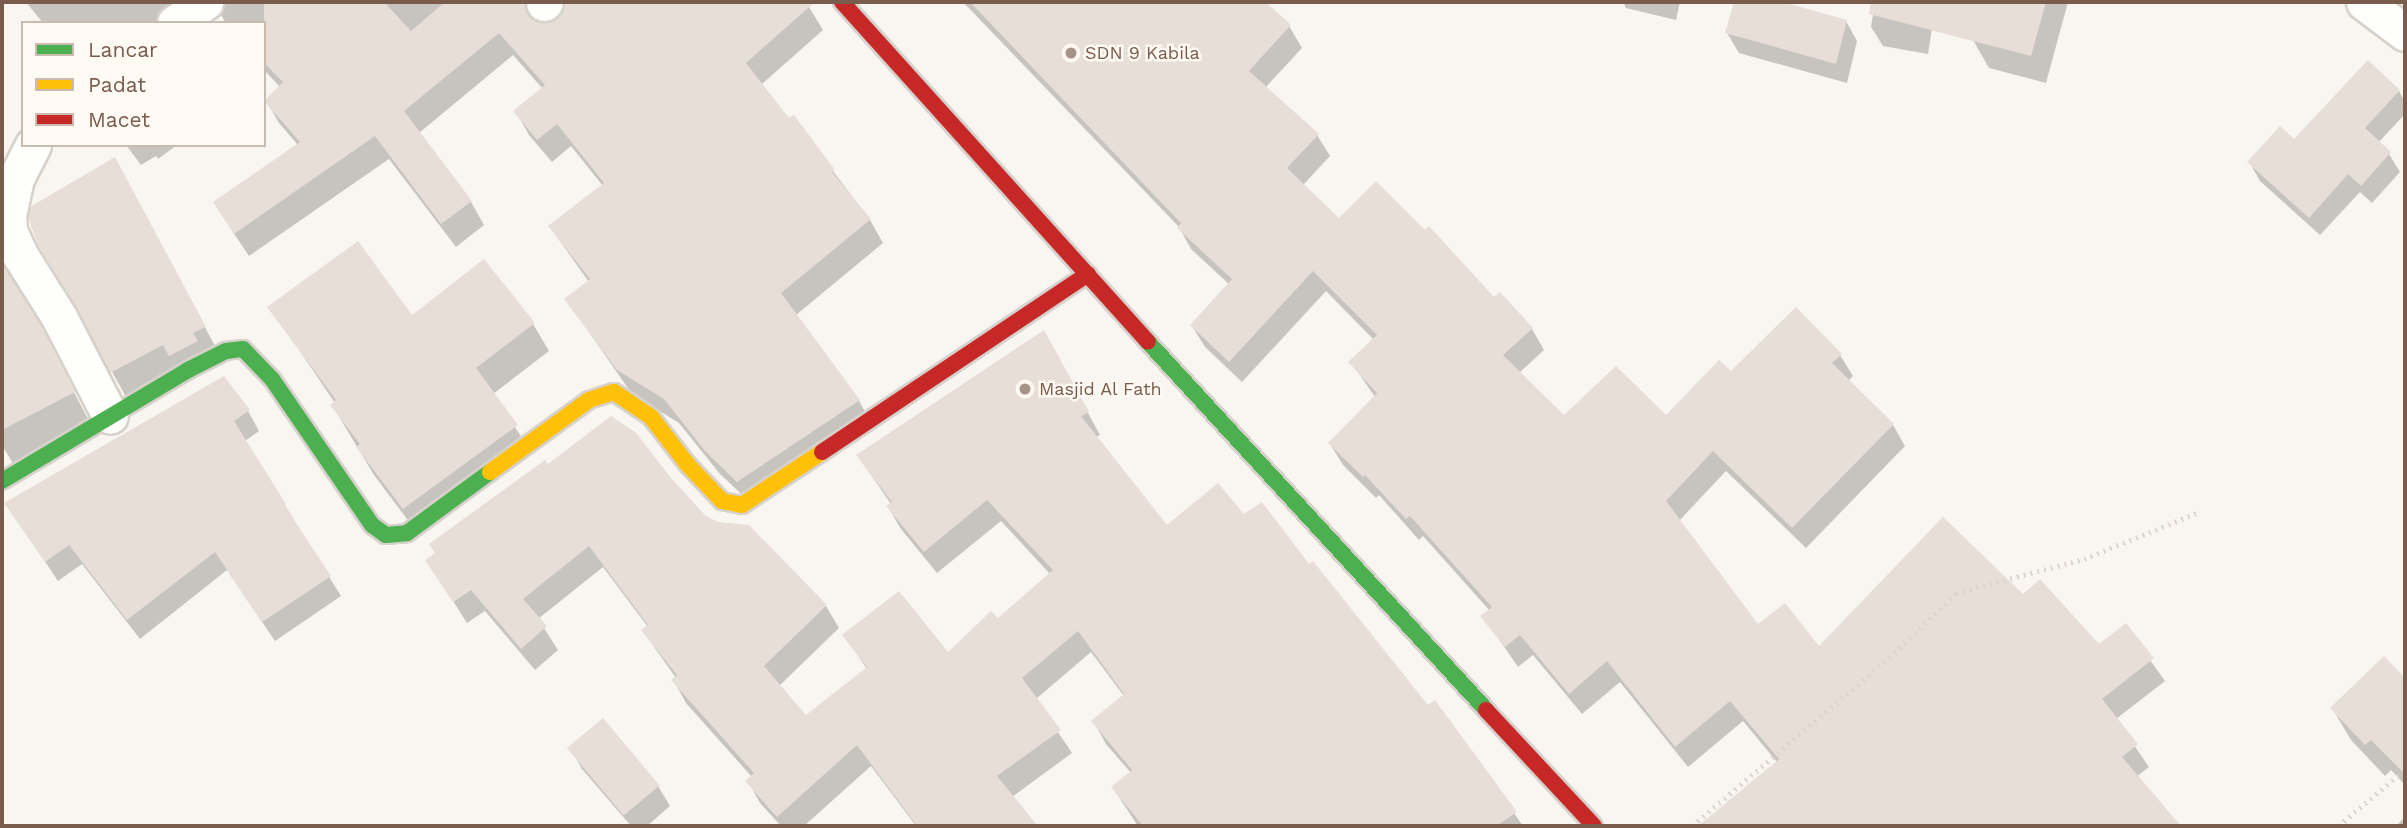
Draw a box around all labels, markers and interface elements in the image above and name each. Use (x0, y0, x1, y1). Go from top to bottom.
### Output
legend (21, 21, 266, 147)
text: Lancar (88, 37, 158, 62)
place label: SDN 9 Kabila (1085, 42, 1200, 64)
marker: SDN 9 Kabila (1063, 45, 1079, 61)
text: Padat (88, 72, 146, 97)
text: Macet (88, 107, 150, 132)
place label: Masjid Al Fath (1039, 378, 1163, 400)
marker: Masjid Al Fath (1017, 381, 1033, 397)

